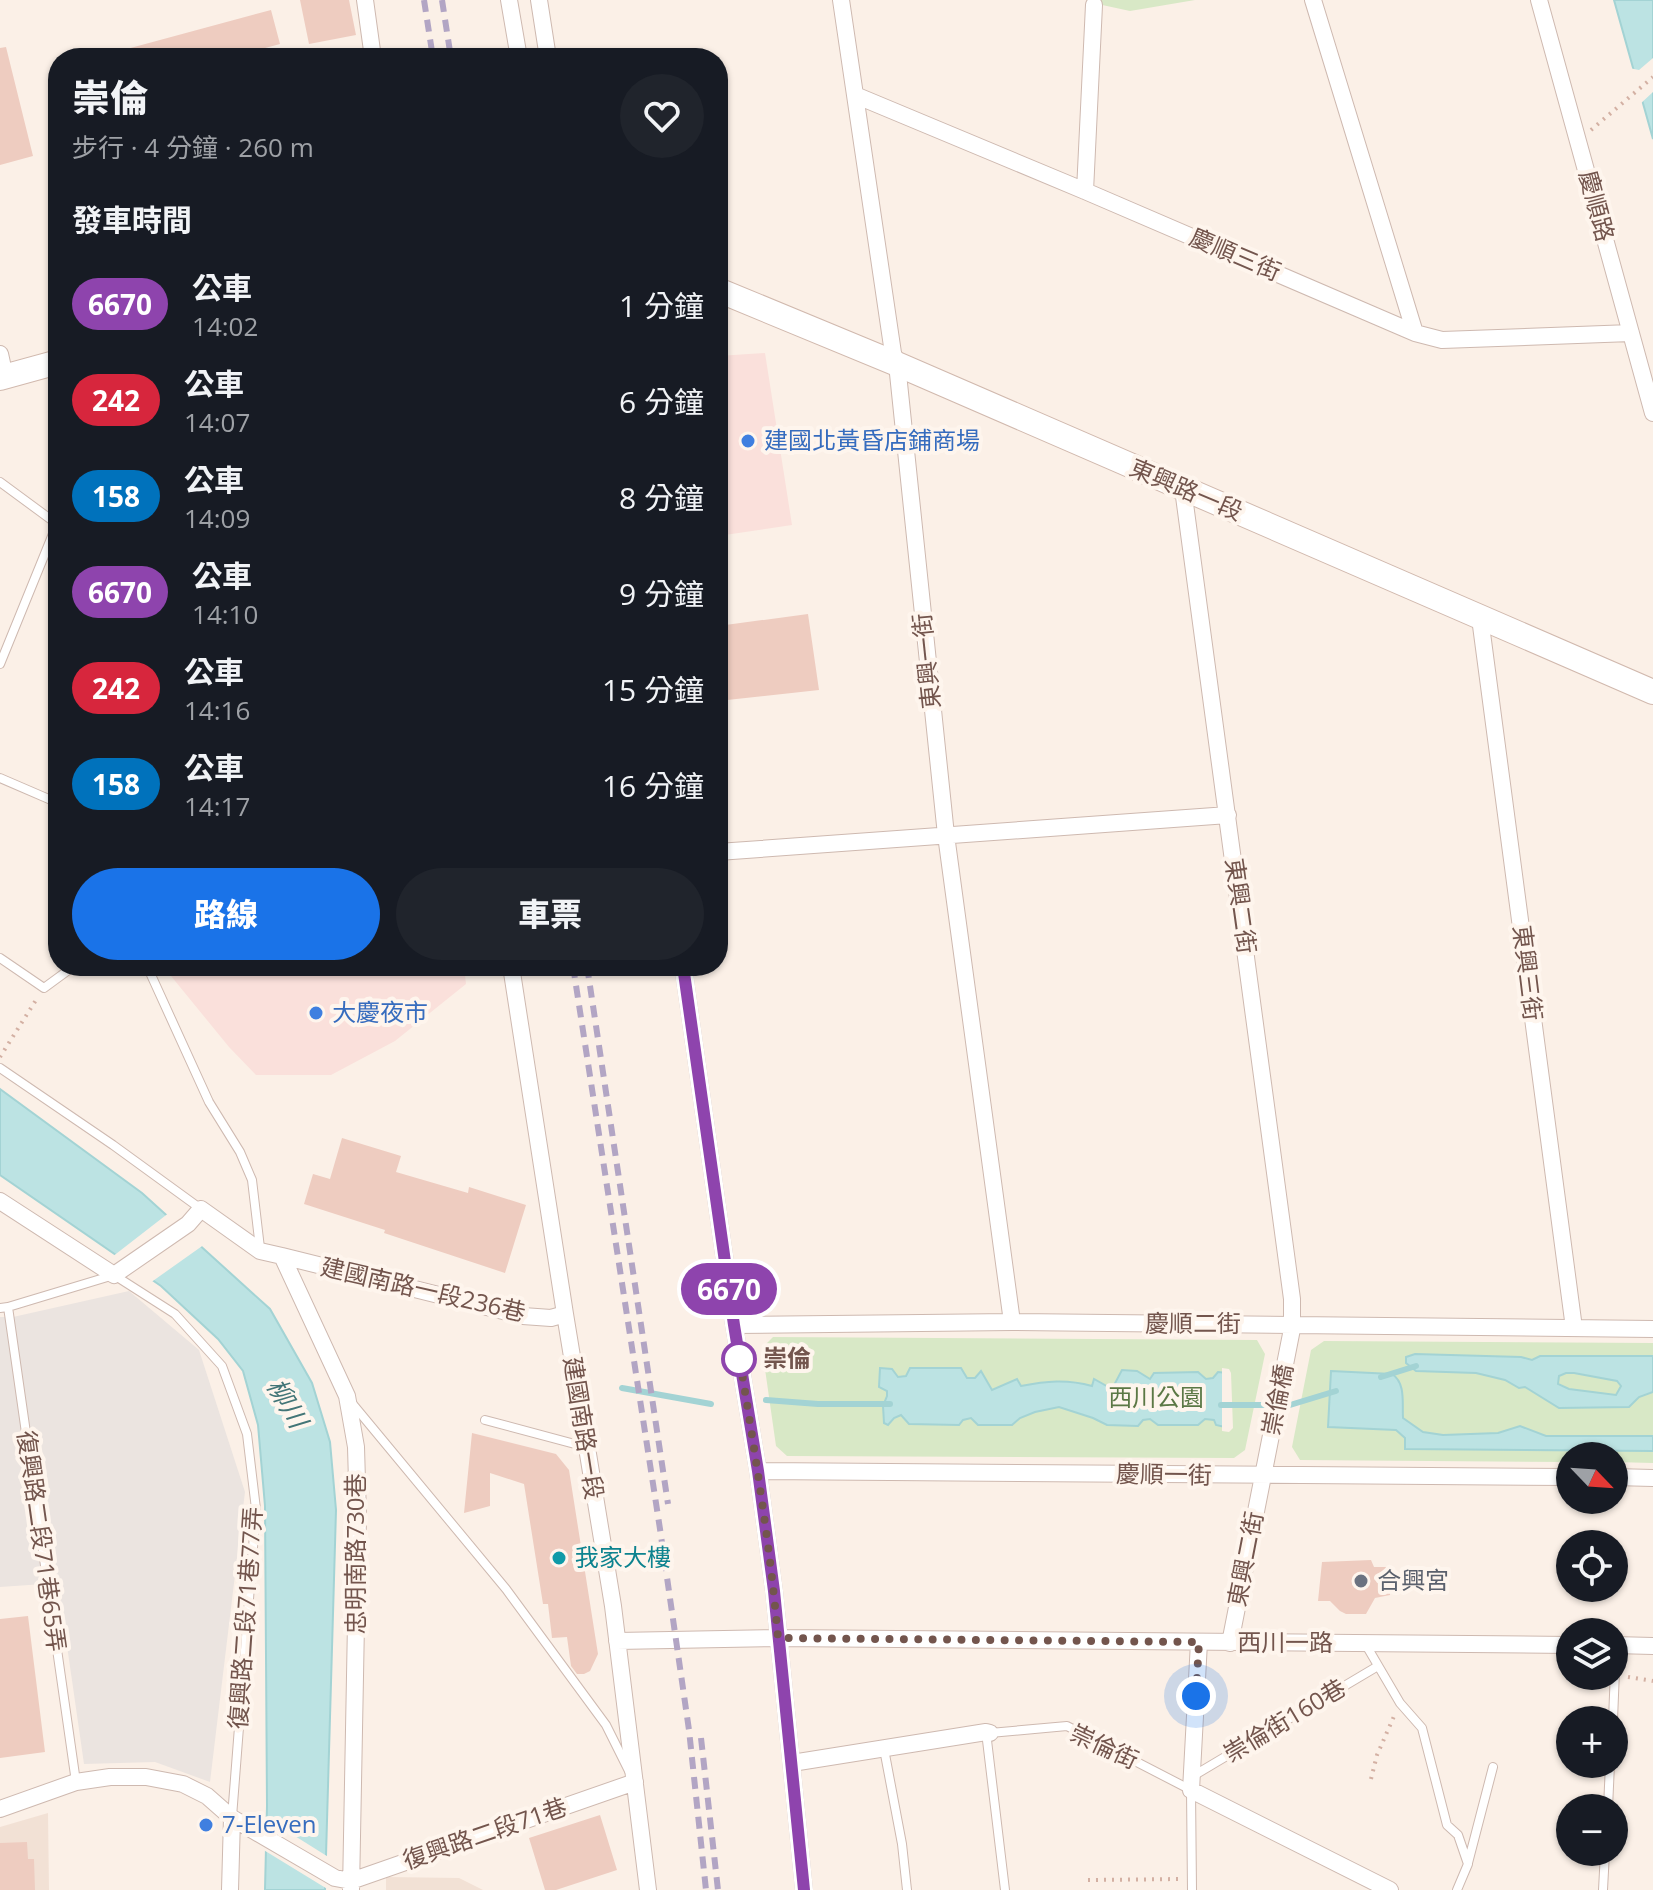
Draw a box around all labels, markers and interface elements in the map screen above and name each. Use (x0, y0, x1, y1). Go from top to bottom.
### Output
text: 崇倫 (72, 71, 148, 123)
button: heart (620, 74, 704, 158)
text: 步行 · 4 分鐘 · 260 m (72, 129, 314, 165)
street label: 慶順路 (1572, 167, 1623, 245)
text: 發車時間 (72, 199, 192, 240)
street label: 慶順三街 (1185, 220, 1286, 288)
text: 公車 (192, 267, 252, 308)
text: 6670 (88, 285, 152, 323)
text: 1 分鐘 (619, 285, 704, 326)
text: 14:02 (192, 308, 258, 344)
text: 公車 (184, 363, 244, 404)
text: 242 (92, 381, 140, 419)
text: 6 分鐘 (619, 381, 704, 422)
text: 14:07 (184, 404, 250, 440)
place label: 建國北黃昏店鋪商場 (764, 423, 980, 456)
marker: 建國北黃昏店鋪商場 (739, 432, 757, 450)
street label: 東興路一段 (1125, 450, 1248, 527)
text: 公車 (184, 459, 244, 500)
text: 158 (92, 477, 140, 515)
text: 8 分鐘 (619, 477, 704, 518)
text: 14:09 (184, 500, 250, 536)
text: 公車 (192, 555, 252, 596)
text: 6670 (88, 573, 152, 611)
text: 9 分鐘 (619, 573, 704, 614)
text: 14:10 (192, 596, 258, 632)
street label: 東興一街 (904, 612, 947, 711)
text: 公車 (184, 651, 244, 692)
text: 242 (92, 669, 140, 707)
text: 15 分鐘 (602, 669, 704, 710)
text: 14:16 (184, 692, 250, 728)
text: 公車 (184, 747, 244, 788)
text: 158 (92, 765, 140, 803)
text: 16 分鐘 (602, 765, 704, 806)
text: 14:17 (184, 788, 250, 824)
street label: 東興二街 (1218, 856, 1265, 956)
button: 路線 (72, 868, 380, 960)
button: 車票 (396, 868, 704, 960)
street label: 東興三街 (1506, 923, 1551, 1022)
place label: 大慶夜市 (332, 995, 428, 1028)
marker: 大慶夜市 (307, 1004, 325, 1022)
street label: 建國南路一段236巷 (318, 1249, 529, 1328)
line badge: 6670 (673, 1263, 785, 1315)
text: 6670 (697, 1270, 761, 1308)
street label: 慶順二街 (1145, 1306, 1241, 1339)
place label: 崇倫 (763, 1341, 811, 1374)
marker: 崇倫 (722, 1342, 756, 1376)
street label: 建國南路一段 (557, 1354, 612, 1501)
street label: 崇倫橋 (1253, 1361, 1300, 1438)
water label: 柳川 (259, 1371, 318, 1437)
park label: 西川公園 (1108, 1380, 1204, 1413)
street label: 復興路二段71巷65弄 (11, 1428, 74, 1653)
north arrow (1556, 1442, 1628, 1514)
map controls (1556, 1442, 1628, 1866)
street label: 慶順一街 (1116, 1456, 1212, 1491)
street label: 忠明南路730巷 (338, 1473, 371, 1635)
street label: 復興路二段71巷77弄 (220, 1506, 269, 1730)
street label: 東興二街 (1219, 1508, 1270, 1609)
button: locate (1556, 1530, 1628, 1602)
place label: 我家大樓 (575, 1540, 671, 1573)
marker: 我家大樓 (550, 1549, 568, 1567)
place label: 合興宮 (1377, 1563, 1449, 1596)
marker: 合興宮 (1352, 1572, 1370, 1590)
button: layers (1556, 1618, 1628, 1690)
street label: 西川一路 (1237, 1625, 1333, 1658)
street label: 崇倫街160巷 (1217, 1670, 1352, 1769)
your location (1176, 1676, 1216, 1716)
button: + (1556, 1706, 1628, 1778)
street label: 崇倫街 (1065, 1715, 1144, 1776)
street label: 復興路二段71巷 (398, 1789, 571, 1876)
button: − (1556, 1794, 1628, 1866)
place label: 7-Eleven (222, 1807, 317, 1840)
marker: 7-Eleven (197, 1816, 215, 1834)

